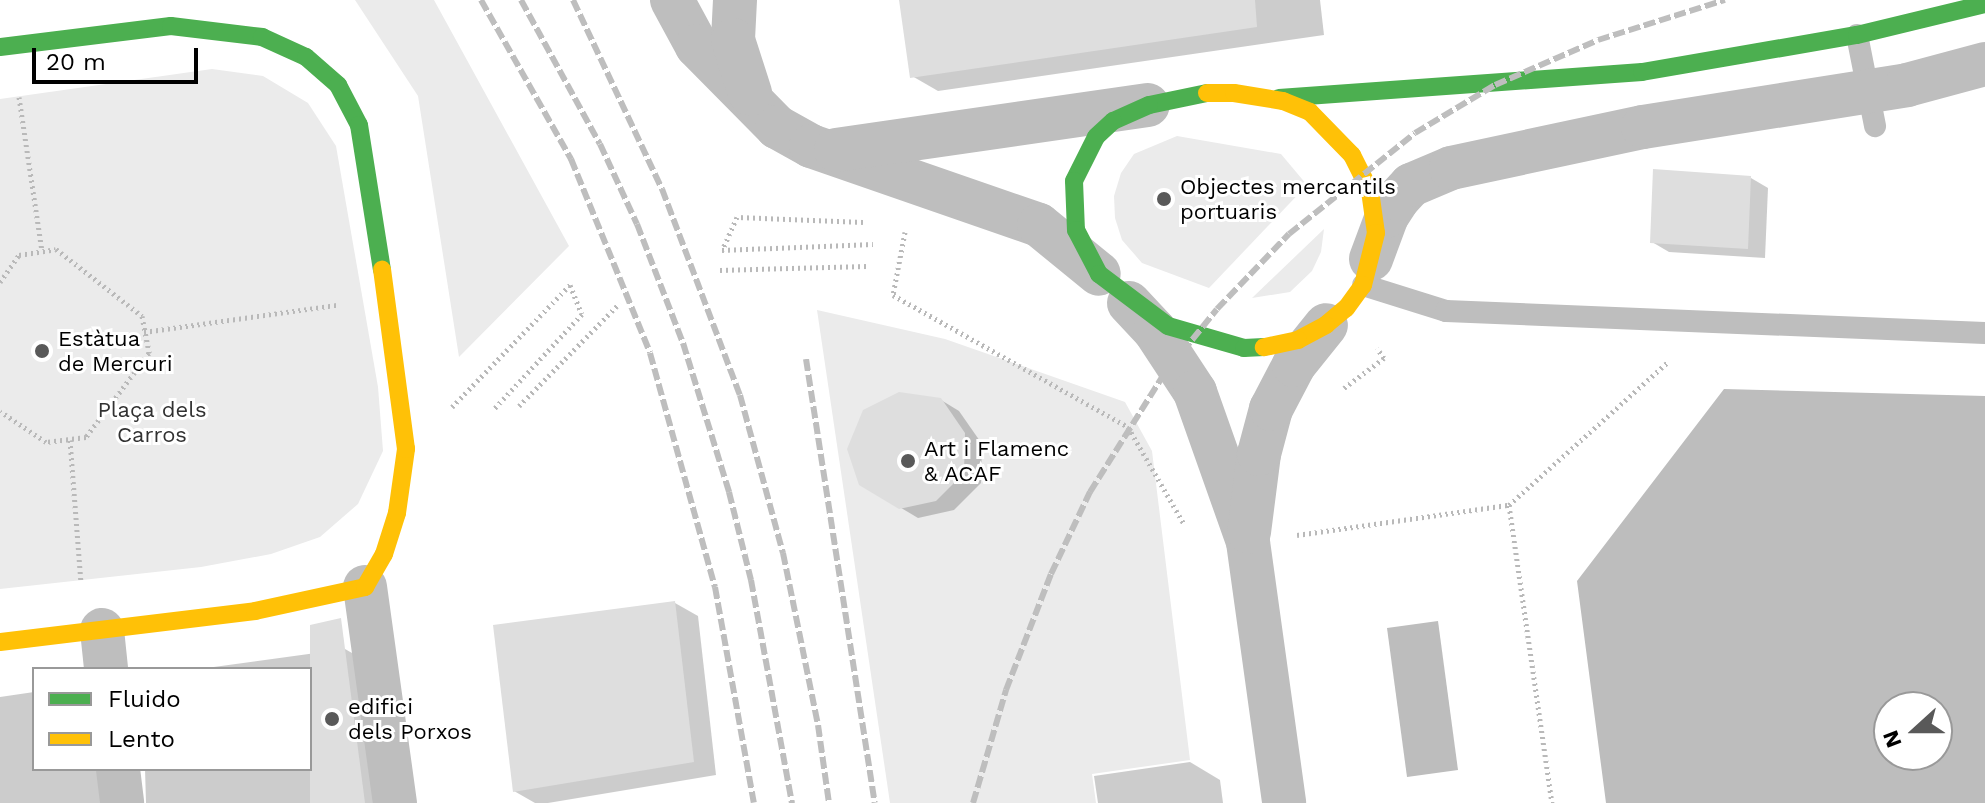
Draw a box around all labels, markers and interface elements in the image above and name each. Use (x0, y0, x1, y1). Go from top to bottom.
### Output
scale bar (36, 32, 202, 82)
text: 20 m (46, 48, 106, 76)
place label: Objectes mercantils portuaris (1180, 173, 1396, 224)
marker: Objectes mercantils portuaris (1155, 190, 1173, 208)
place label: Estàtua de Mercuri (58, 325, 173, 376)
marker: Estàtua de Mercuri (33, 342, 51, 360)
park label: Plaça dels Carros (97, 396, 207, 448)
place label: Art i Flamenc & ACAF (924, 435, 1069, 486)
marker: Art i Flamenc & ACAF (899, 452, 917, 470)
legend (32, 667, 312, 771)
text: Fluido (108, 685, 181, 713)
north arrow (1873, 691, 1953, 771)
place label: edifici dels Porxos (348, 693, 472, 744)
marker: edifici dels Porxos (323, 710, 341, 728)
text: Lento (108, 725, 175, 753)
text: N (1877, 727, 1907, 751)

